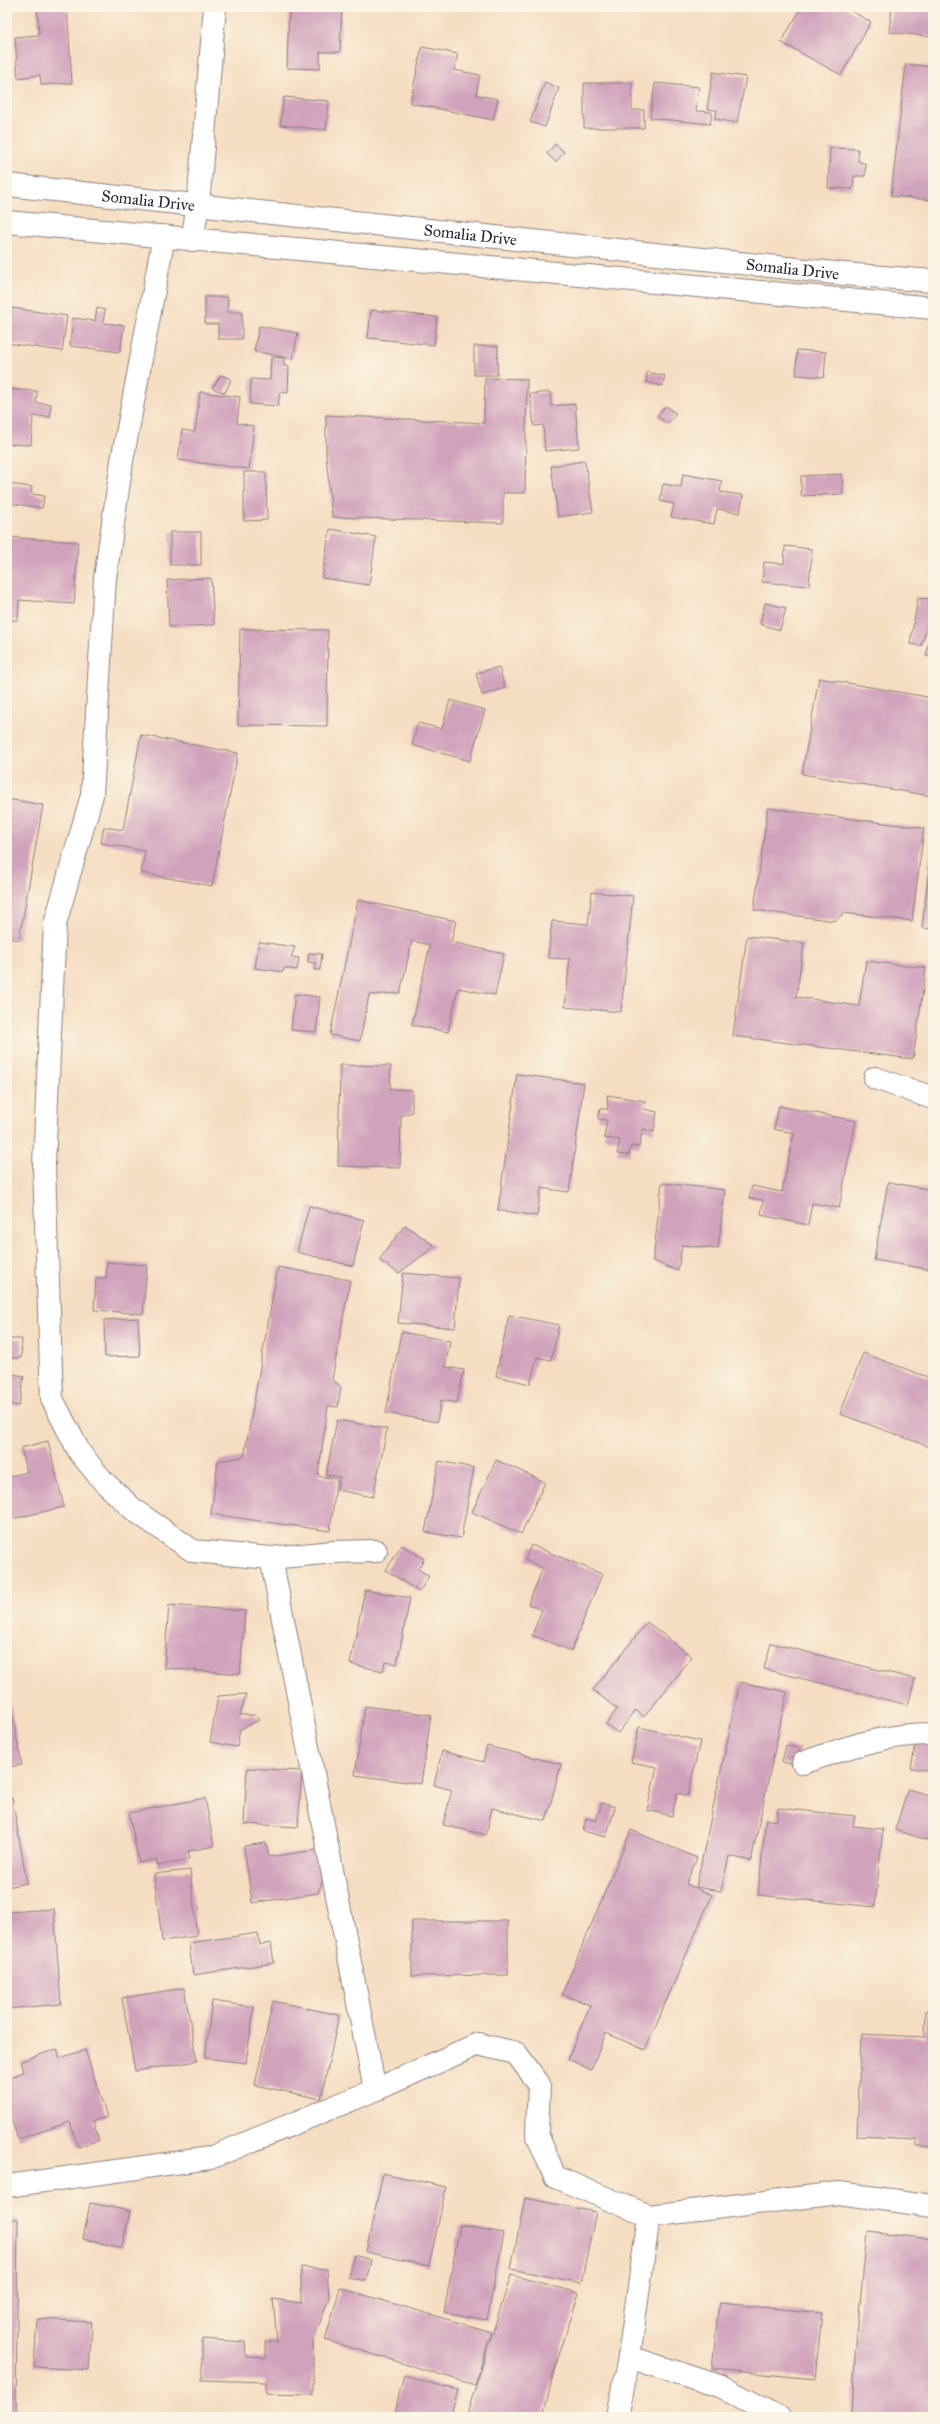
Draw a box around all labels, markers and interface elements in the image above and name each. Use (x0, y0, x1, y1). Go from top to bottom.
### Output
street label: Somalia Drive (101, 186, 196, 214)
street label: Somalia Drive (423, 220, 518, 249)
street label: Somalia Drive (745, 254, 840, 283)

